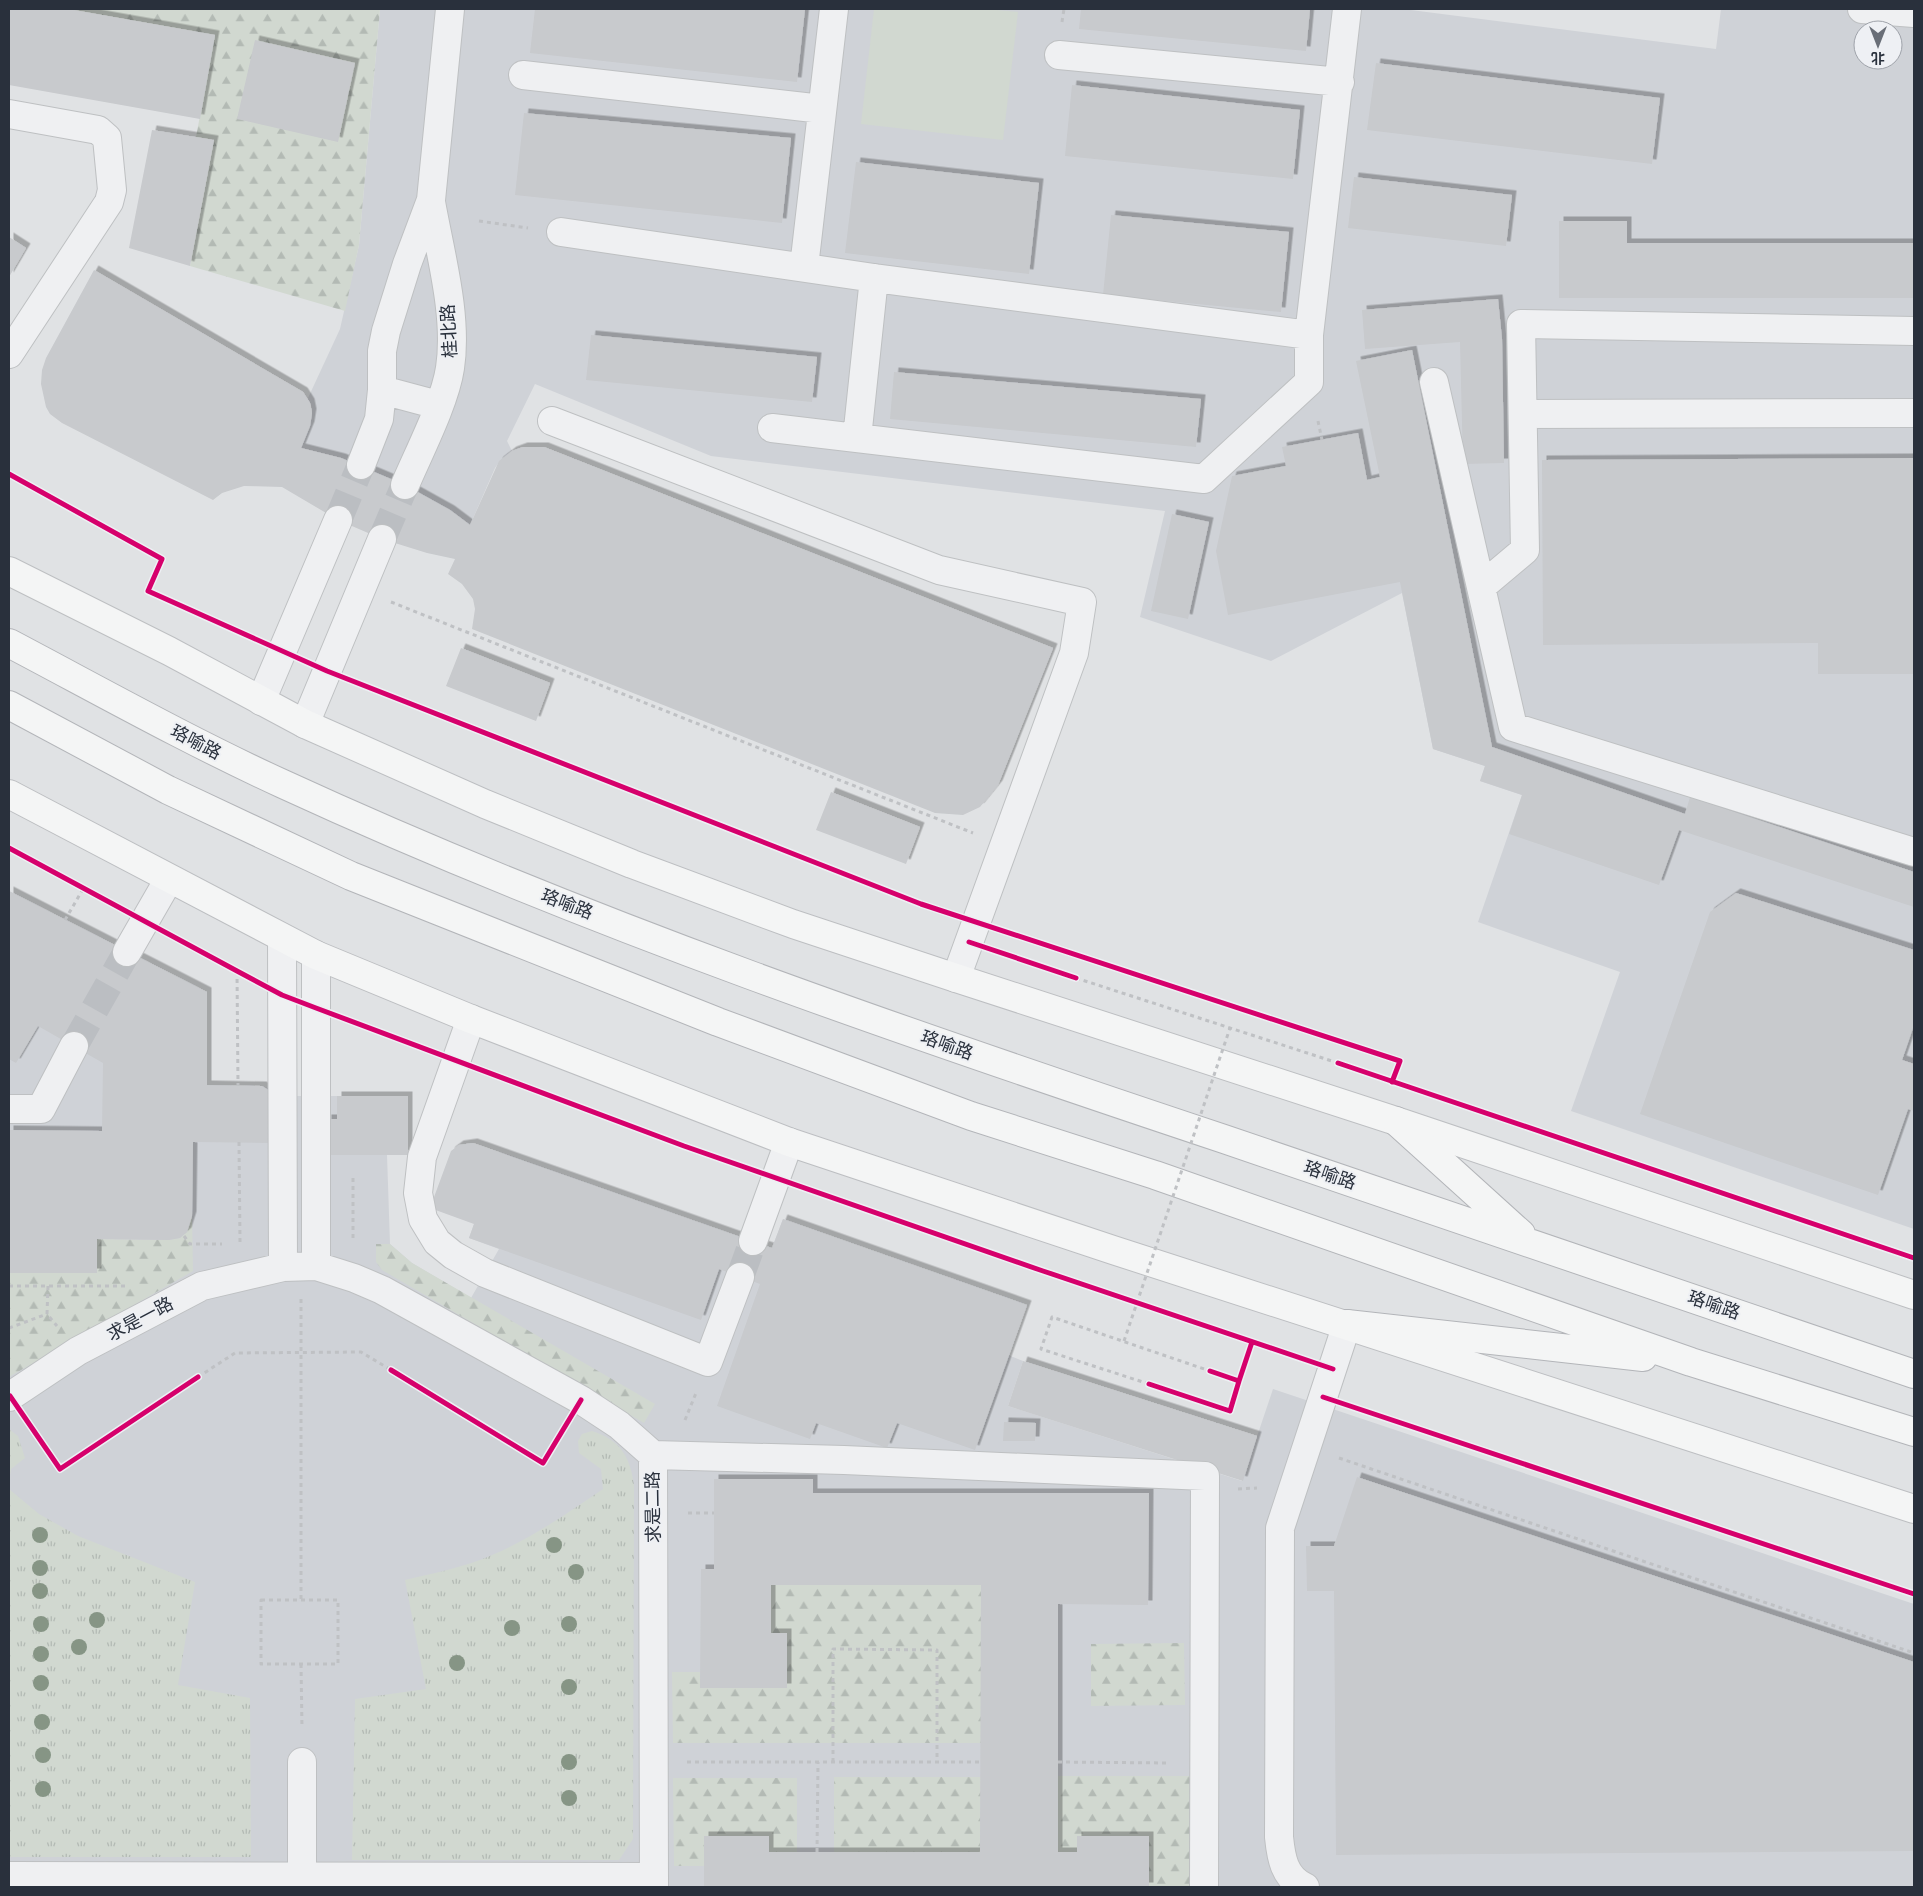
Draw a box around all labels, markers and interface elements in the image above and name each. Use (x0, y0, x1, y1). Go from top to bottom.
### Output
north arrow (1853, 20, 1903, 70)
text: 北 (1871, 49, 1885, 67)
street label: 桂北路 (436, 303, 461, 359)
street label: 珞喻路 (167, 719, 226, 764)
street label: 珞喻路 (538, 883, 597, 924)
street label: 珞喻路 (918, 1024, 976, 1065)
street label: 珞喻路 (1301, 1155, 1359, 1194)
street label: 珞喻路 (1685, 1285, 1743, 1324)
street label: 求是一路 (103, 1292, 177, 1346)
street label: 求是二路 (640, 1471, 665, 1543)

